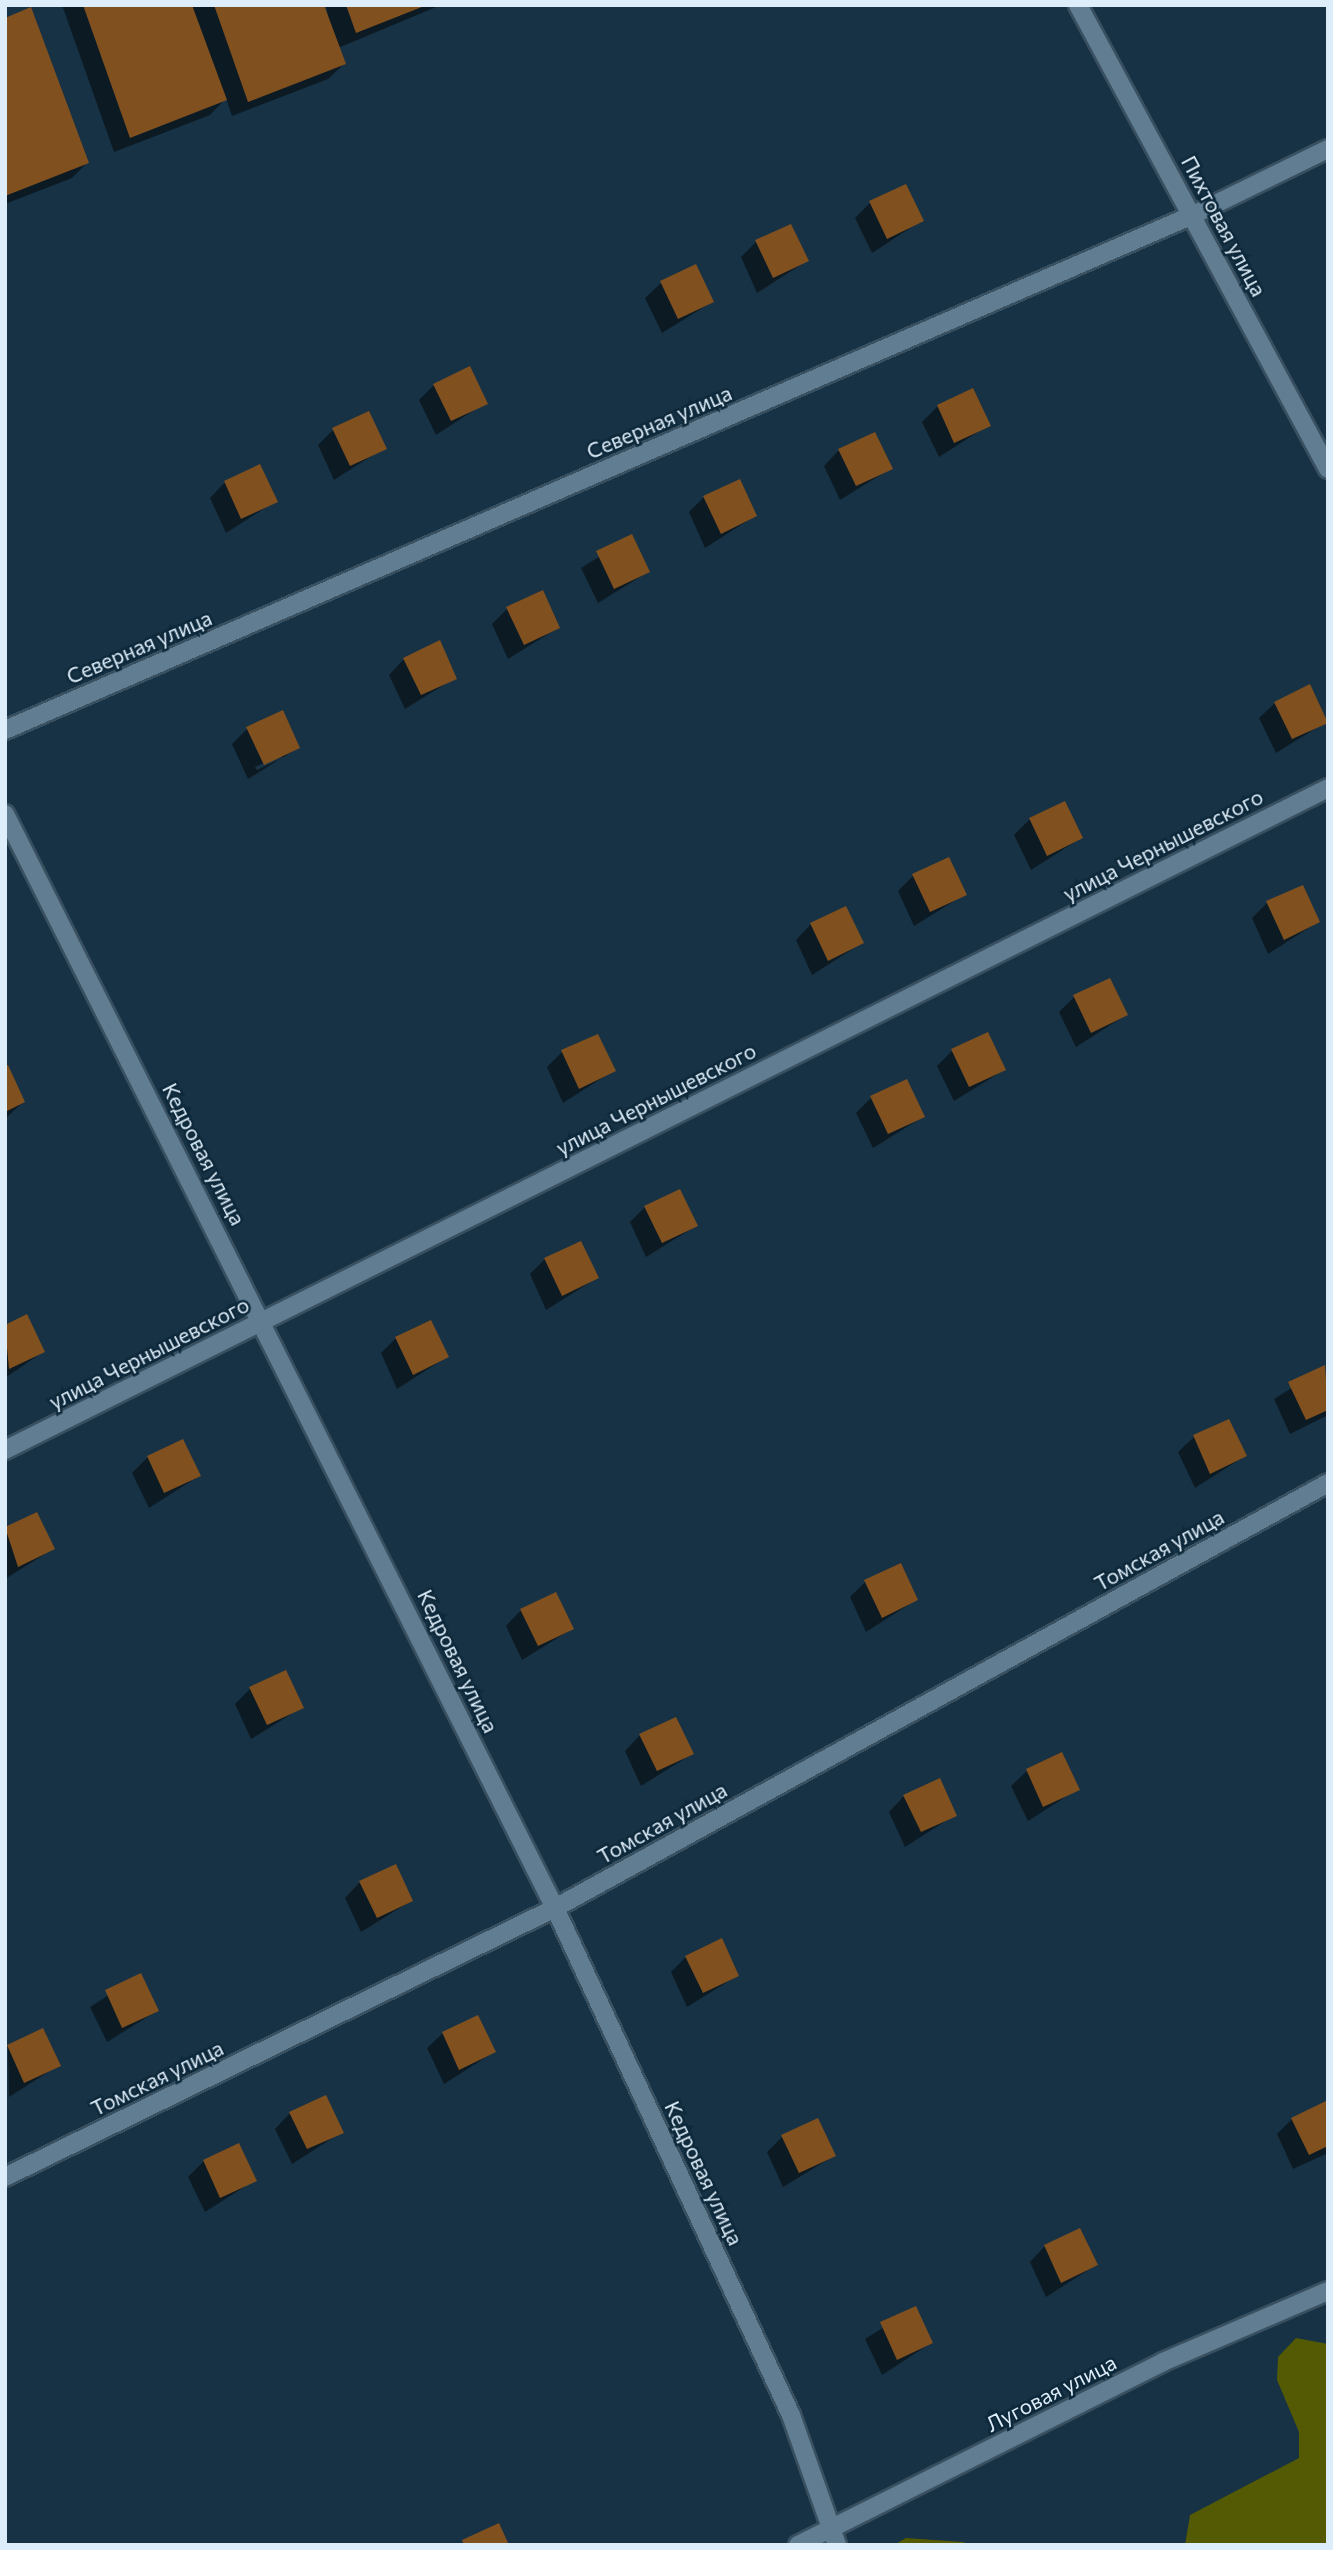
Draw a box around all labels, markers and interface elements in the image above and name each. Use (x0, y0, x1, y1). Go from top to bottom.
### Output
street label: Пихтовая улица (1176, 151, 1272, 301)
street label: Северная улица (583, 380, 735, 464)
street label: Северная улица (63, 605, 215, 689)
street label: улица Чернышевского (1059, 784, 1267, 906)
street label: улица Чернышевского (552, 1038, 760, 1160)
street label: Кедровая улица (157, 1079, 251, 1229)
street label: улица Чернышевского (45, 1292, 253, 1414)
street label: Томская улица (1090, 1504, 1228, 1596)
street label: Кедровая улица (412, 1585, 504, 1737)
street label: Томская улица (593, 1777, 731, 1869)
street label: Томская улица (87, 2035, 227, 2121)
street label: Кедровая улица (660, 2097, 748, 2249)
street label: Луговая улица (982, 2349, 1120, 2437)

